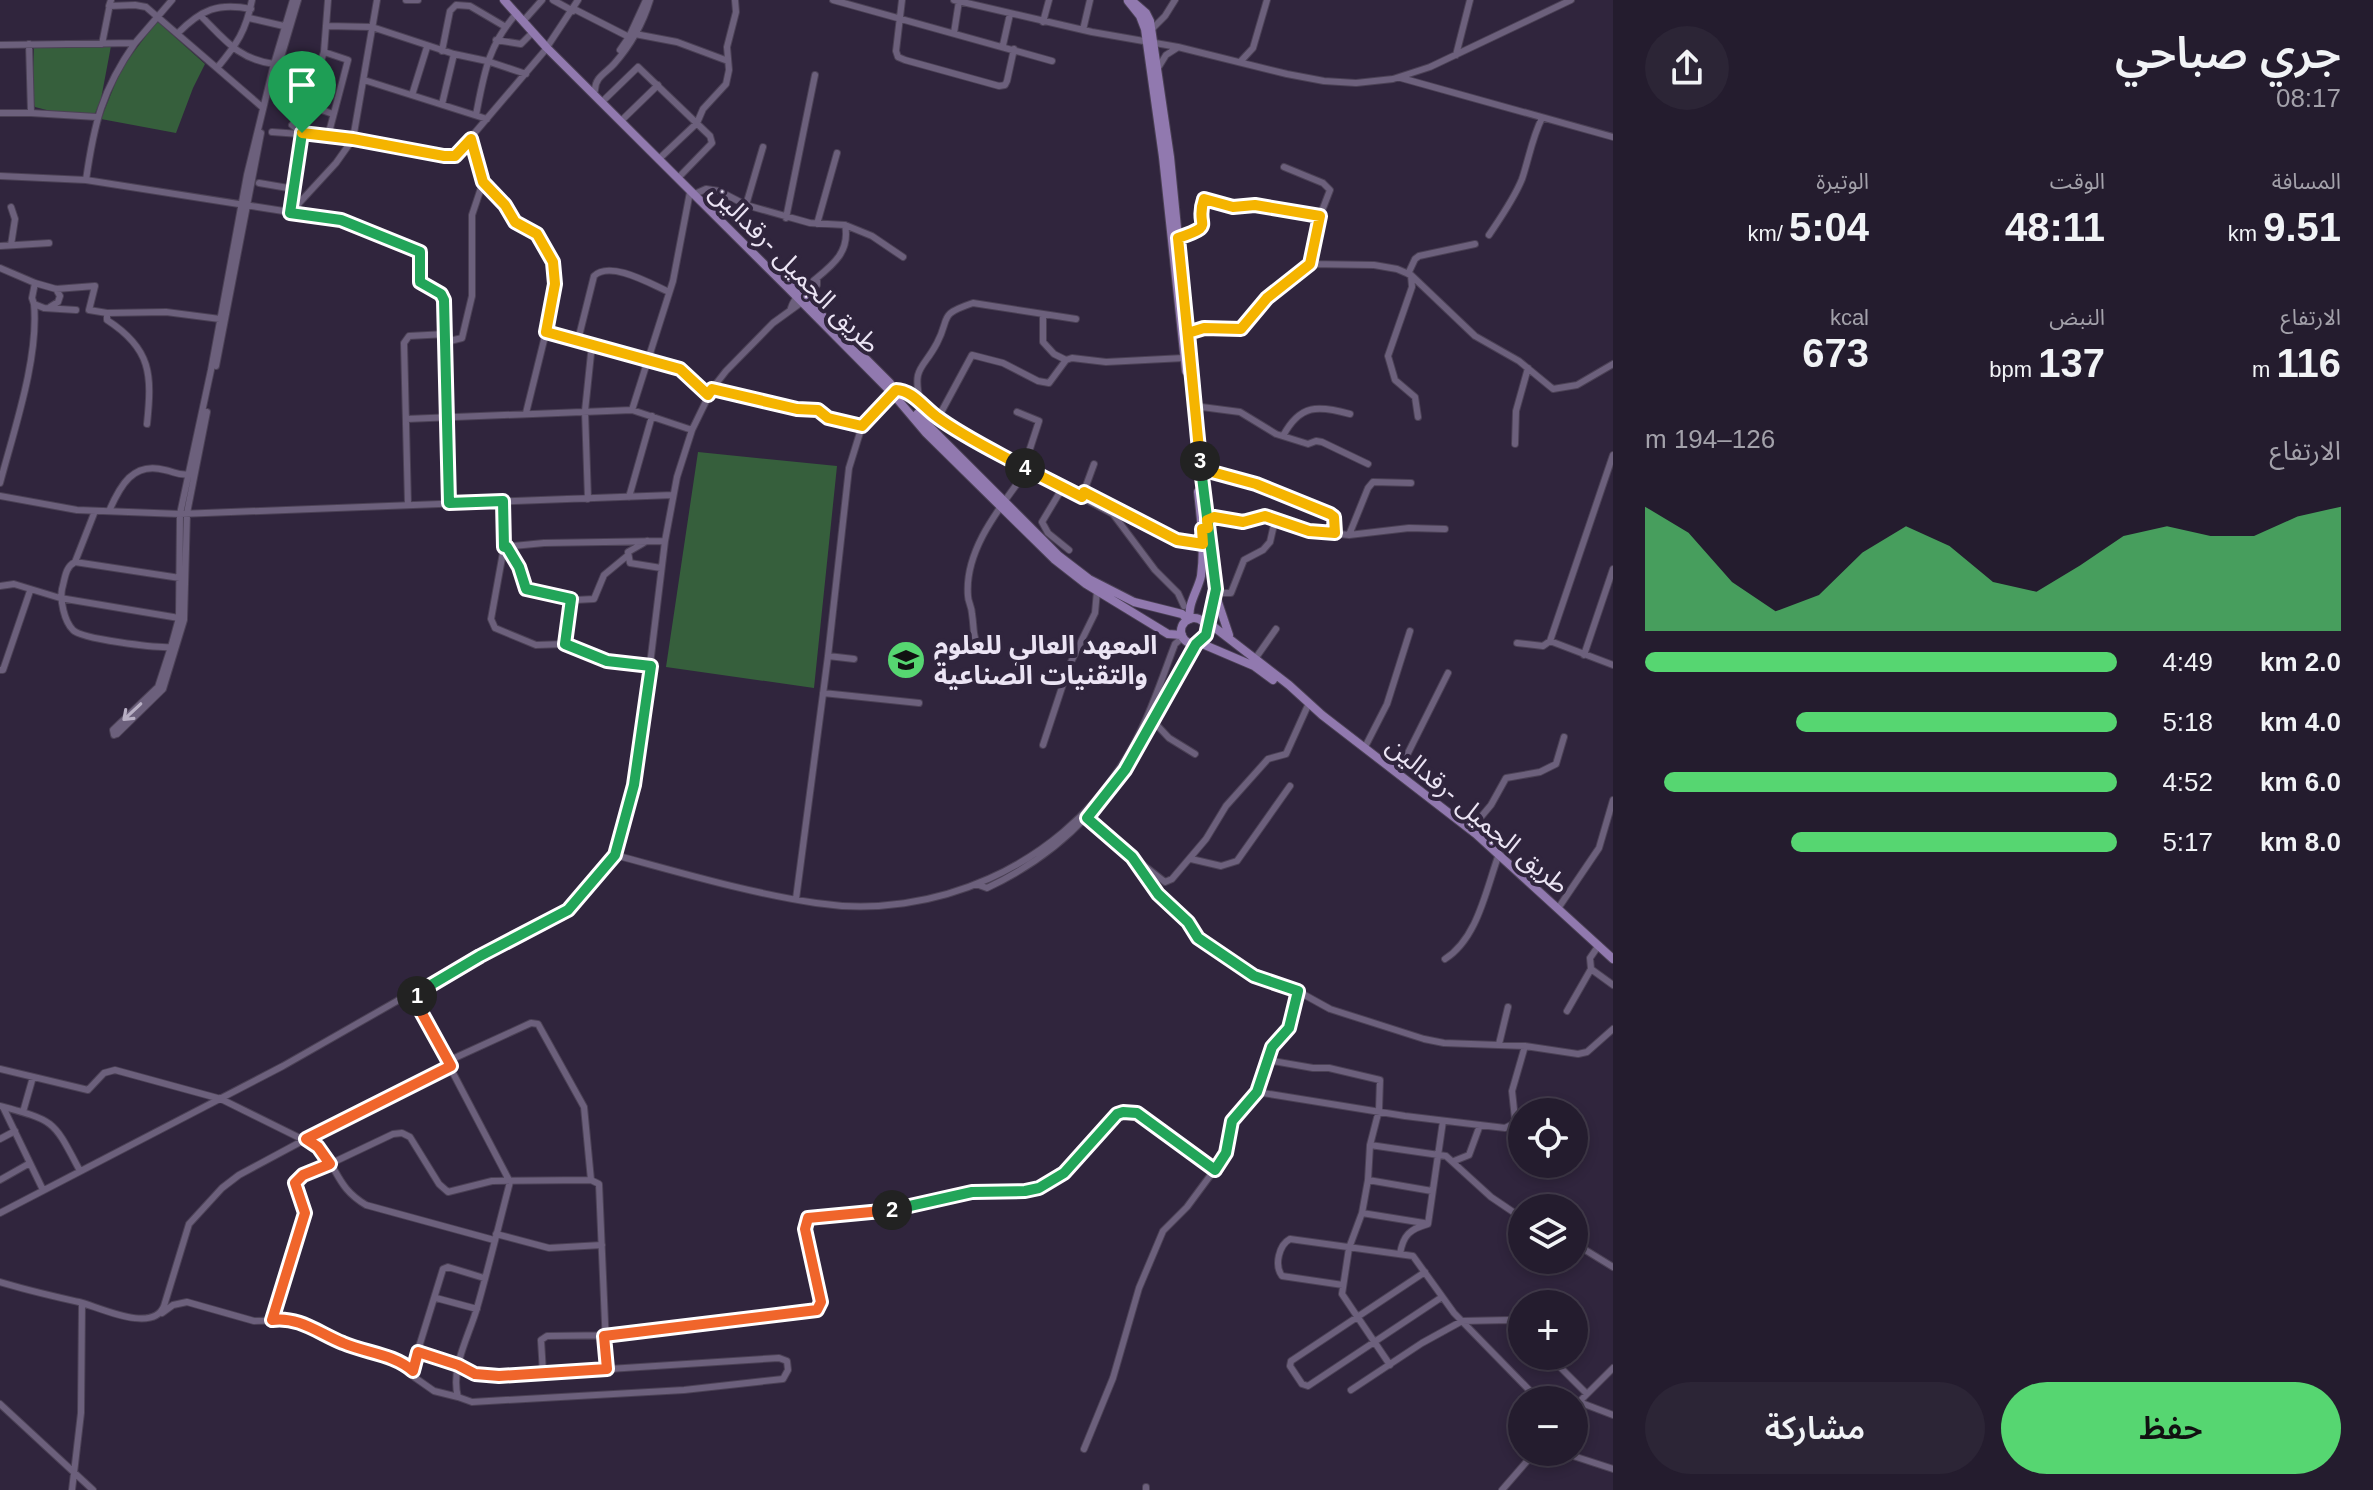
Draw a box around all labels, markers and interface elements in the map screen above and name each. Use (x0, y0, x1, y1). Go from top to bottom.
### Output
button: share (1645, 26, 1729, 110)
text: جري صباحي (2115, 28, 2341, 77)
pin (268, 51, 336, 133)
icon: arrive (280, 63, 324, 107)
text: 08:17 (2276, 83, 2341, 113)
text: الوتيرة (1816, 169, 1869, 194)
text: الوقت (2050, 169, 2105, 194)
text: المسافة (2272, 169, 2341, 194)
street label: طريق الجميل -رقدالين (703, 177, 886, 360)
text: 5:04 (1789, 205, 1869, 249)
text: 48:11 (2005, 205, 2105, 249)
text: 9.51 (2263, 205, 2341, 249)
text: /km (1747, 221, 1789, 246)
text: km (2228, 221, 2263, 246)
text: kcal (1830, 305, 1869, 330)
text: النبض (2049, 305, 2105, 330)
text: الارتفاع (2281, 305, 2341, 330)
text: 673 (1802, 331, 1869, 375)
text: 137 (2038, 341, 2105, 385)
text: 116 (2276, 341, 2341, 385)
text: bpm (1989, 357, 2038, 382)
text: m (2252, 357, 2276, 382)
text: 126–194 m (1645, 424, 1775, 454)
text: الارتفاع (2270, 436, 2341, 466)
pin: 3 (1180, 441, 1220, 481)
pin: 4 (1005, 448, 1045, 488)
text: 3 (1194, 448, 1206, 473)
text: 4 (1019, 455, 1031, 480)
place label: المعهد العالي للعلوم والتقنيات الصناعية (934, 630, 1157, 690)
school or university icon: المعهد العالي للعلوم والتقنيات الصناعية (885, 639, 927, 681)
text: 4:49 (2162, 647, 2213, 677)
text: 2.0 km (2260, 647, 2341, 677)
one-way arrow (123, 703, 143, 721)
text: 5:18 (2162, 707, 2213, 737)
text: 4.0 km (2260, 707, 2341, 737)
street label: طريق الجميل -رقدالين (1380, 730, 1575, 901)
text: 4:52 (2162, 767, 2213, 797)
text: 6.0 km (2260, 767, 2341, 797)
text: 5:17 (2162, 827, 2213, 857)
text: 8.0 km (2260, 827, 2341, 857)
pin: 1 (397, 976, 437, 1016)
text: 1 (411, 983, 423, 1008)
map controls (1508, 1098, 1588, 1466)
button: locate (1508, 1098, 1588, 1178)
pin: 2 (872, 1190, 912, 1230)
button: layers (1508, 1194, 1588, 1274)
text: 2 (886, 1197, 898, 1222)
button: + (1508, 1290, 1588, 1370)
button: مشاركة (1645, 1382, 1985, 1474)
button: حفظ (2001, 1382, 2341, 1474)
button: − (1508, 1386, 1588, 1466)

